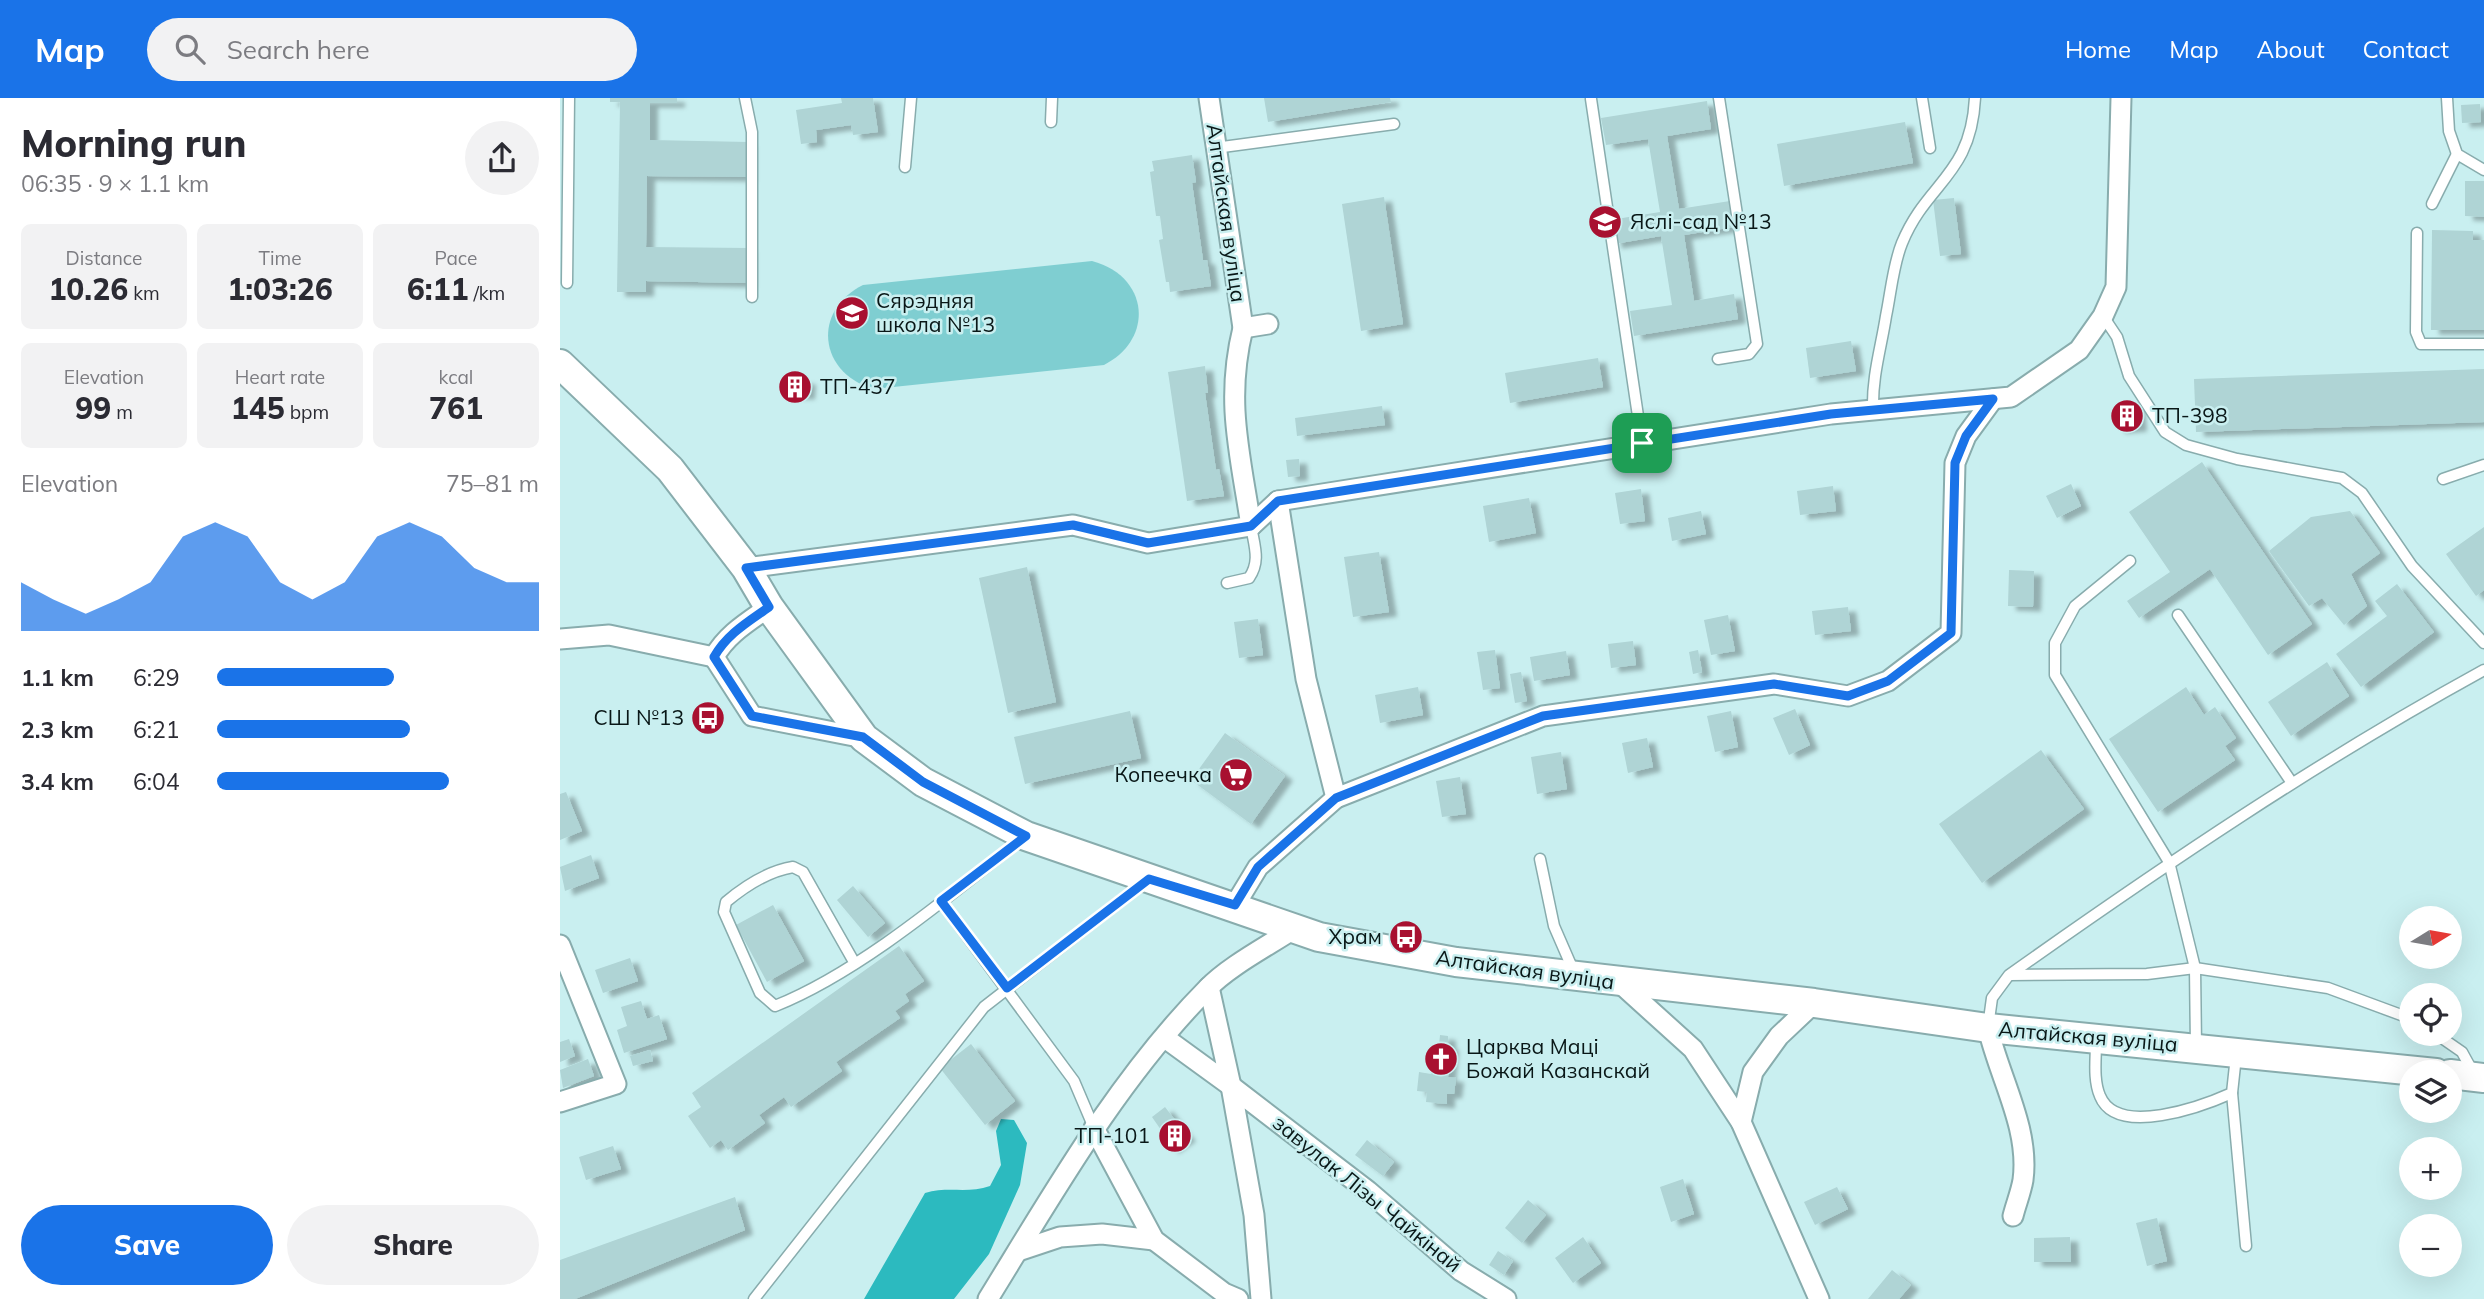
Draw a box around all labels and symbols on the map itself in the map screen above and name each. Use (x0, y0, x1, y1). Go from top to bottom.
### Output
street label: Алтайская вуліца (1202, 122, 1252, 304)
school or university icon: Яслі-сад №13 (1586, 203, 1624, 241)
place label: Яслі-сад №13 (1630, 208, 1772, 234)
place label: Сярэдняя школа №13 (876, 287, 995, 337)
school or university icon: Сярэдняя школа №13 (833, 294, 871, 332)
building icon: ТП-437 (776, 368, 814, 406)
place label: ТП-437 (820, 373, 896, 399)
building icon: ТП-398 (2108, 397, 2146, 435)
place label: ТП-398 (2152, 402, 2228, 428)
pin (1612, 413, 1672, 473)
bus stop icon: СШ №13 (689, 699, 727, 737)
place label: СШ №13 (593, 704, 684, 730)
supermarket icon: Копеечка (1217, 756, 1255, 794)
place label: Копеечка (1114, 761, 1212, 787)
north arrow (2399, 906, 2462, 970)
bus stop icon: Храм (1387, 918, 1425, 956)
place label: Храм (1329, 923, 1382, 949)
street label: Алтайская вуліца (1434, 944, 1616, 994)
street label: Алтайская вуліца (1997, 1015, 2179, 1057)
place label: Царква Маці Божай Казанскай (1466, 1033, 1650, 1083)
church icon: Царква Маці Божай Казанскай (1422, 1040, 1460, 1078)
street label: завулак Лізы Чайкінай (1268, 1109, 1467, 1277)
building icon: ТП-101 (1156, 1117, 1194, 1155)
place label: ТП-101 (1074, 1122, 1150, 1148)

